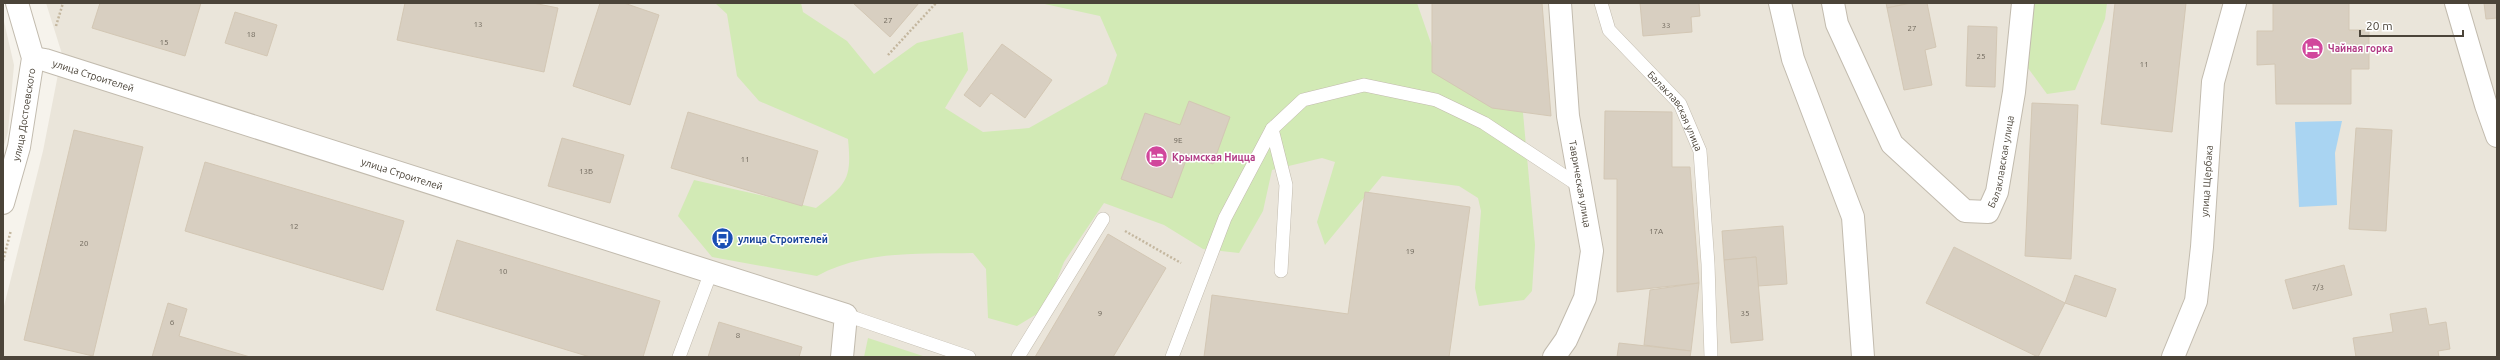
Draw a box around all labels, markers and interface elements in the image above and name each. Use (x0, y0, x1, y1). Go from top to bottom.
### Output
scale bar (2360, 12, 2463, 38)
house number: 27 (883, 16, 893, 25)
text: 20 m (2366, 19, 2393, 32)
house number: 13 (473, 20, 483, 29)
house number: 33 (1661, 21, 1671, 30)
house number: 27 (1907, 24, 1917, 33)
house number: 18 (246, 30, 256, 39)
hotel icon: Чайная горка (2300, 35, 2326, 61)
house number: 15 (159, 38, 169, 47)
place label: Чайная горка (2328, 43, 2393, 54)
house number: 25 (1976, 52, 1986, 61)
street label: улица Строителей (51, 57, 136, 94)
house number: 11 (2139, 60, 2149, 69)
street label: улица Достоевского (10, 67, 37, 162)
street label: Балаклавская улица (1646, 69, 1705, 153)
street label: Балаклавская улица (1985, 114, 2015, 209)
house number: 9Е (1174, 136, 1183, 145)
street label: Таврическая улица (1567, 140, 1593, 228)
hotel icon: Крымская Ницца (1143, 144, 1169, 170)
street label: улица Щербака (2199, 145, 2214, 217)
place label: Крымская Ницца (1172, 152, 1255, 163)
house number: 11 (740, 155, 750, 164)
street label: улица Строителей (360, 156, 444, 192)
house number: 13Б (579, 167, 593, 176)
house number: 12 (289, 222, 299, 231)
bus stop icon: улица Строителей (710, 226, 736, 252)
house number: 17А (1649, 227, 1664, 236)
place label: улица Строителей (738, 234, 828, 245)
house number: 20 (79, 239, 89, 248)
house number: 19 (1405, 247, 1415, 256)
house number: 10 (498, 267, 508, 276)
house number: 7/3 (2312, 283, 2324, 292)
house number: 9 (1098, 309, 1102, 318)
house number: 35 (1740, 309, 1750, 318)
house number: 6 (170, 318, 175, 327)
house number: 8 (736, 331, 741, 340)

